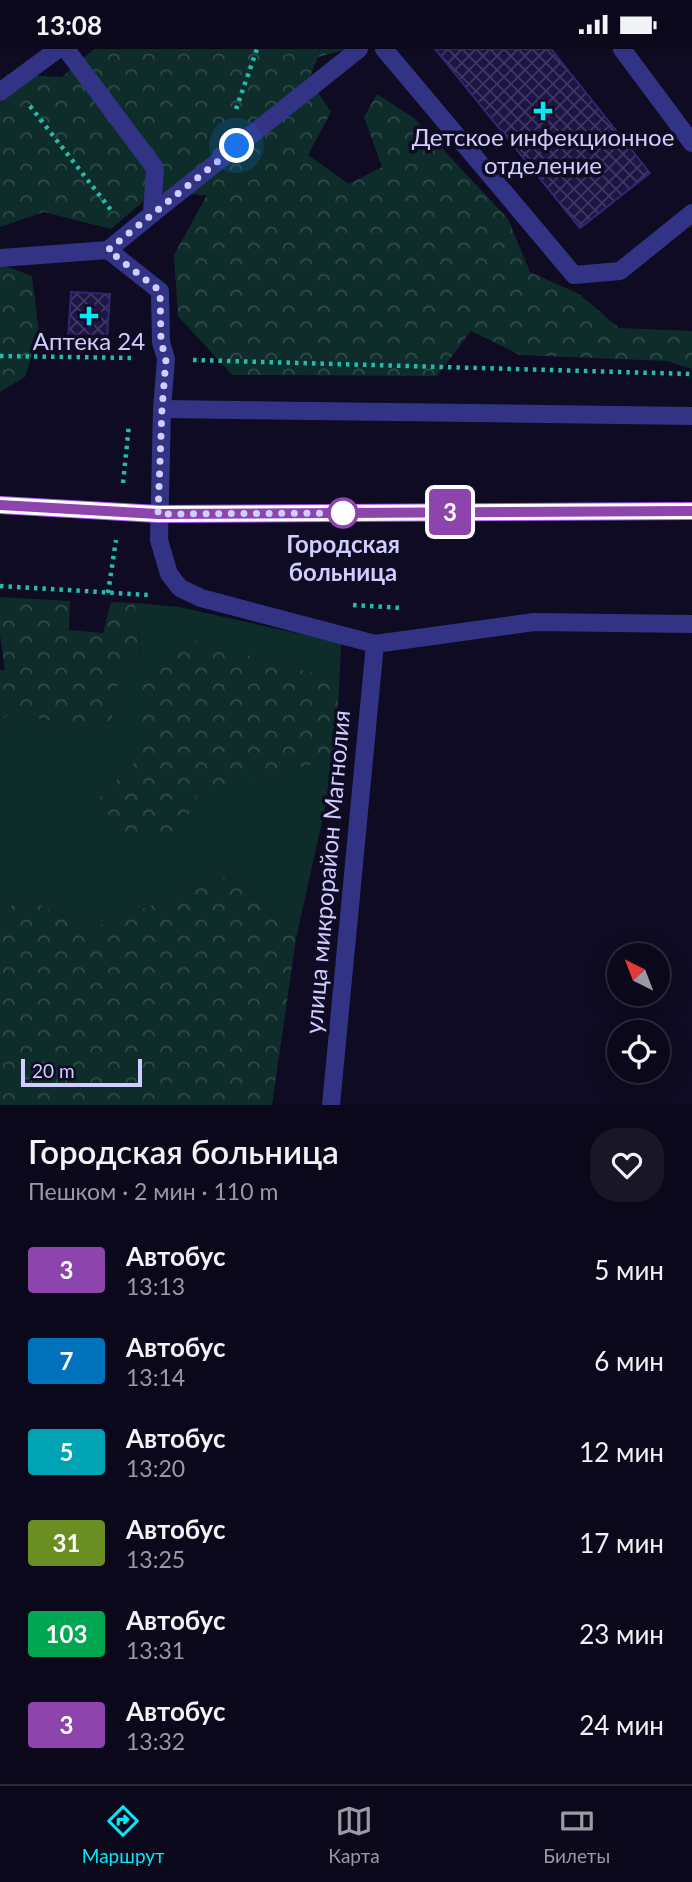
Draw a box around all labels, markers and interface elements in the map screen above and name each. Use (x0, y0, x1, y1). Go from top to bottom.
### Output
text: 13:08 (35, 9, 102, 41)
marker: Детское инфекционное отделение (533, 101, 553, 121)
place label: Детское инфекционное отделение (412, 122, 674, 179)
your location (219, 128, 254, 163)
marker: Аптека 24 (81, 308, 97, 324)
place label: Аптека 24 (33, 326, 145, 355)
line badge: 3 (427, 489, 473, 535)
text: 3 (443, 497, 457, 526)
marker: Городская больница (328, 498, 358, 528)
place label: Городская больница (286, 529, 400, 586)
street label: улица микрорайон Магнолия (298, 709, 355, 1035)
north arrow (607, 943, 670, 1006)
map controls (607, 943, 670, 1083)
button: locate (607, 1020, 670, 1083)
scale bar (21, 1056, 142, 1088)
text: 20 m (32, 1059, 75, 1082)
button: heart (590, 1128, 664, 1202)
text: Городская больница (28, 1131, 339, 1171)
text: Пешком · 2 мин · 110 m (28, 1177, 278, 1205)
text: Автобус (126, 1240, 225, 1272)
text: 5 мин (594, 1254, 664, 1286)
text: 3 (60, 1255, 73, 1284)
text: 13:13 (126, 1272, 185, 1300)
text: Автобус (126, 1331, 225, 1363)
text: 6 мин (594, 1345, 664, 1377)
text: 7 (60, 1346, 73, 1375)
text: 13:14 (126, 1363, 185, 1391)
text: Автобус (126, 1422, 225, 1454)
text: 12 мин (579, 1436, 664, 1468)
text: 5 (60, 1437, 73, 1466)
text: 13:20 (126, 1454, 185, 1482)
text: Автобус (126, 1513, 225, 1545)
text: 17 мин (579, 1527, 664, 1559)
text: 31 (53, 1528, 80, 1557)
text: 13:25 (126, 1545, 185, 1573)
text: Автобус (126, 1604, 225, 1636)
text: 23 мин (579, 1618, 664, 1650)
text: 103 (46, 1619, 87, 1648)
text: 13:31 (126, 1636, 185, 1664)
text: Автобус (126, 1695, 225, 1727)
text: 24 мин (579, 1709, 664, 1741)
text: 3 (60, 1710, 73, 1739)
text: 13:32 (126, 1727, 185, 1755)
tab: Маршрут (82, 1802, 165, 1867)
tab: Карта (328, 1802, 380, 1867)
tab: Билеты (543, 1802, 610, 1867)

